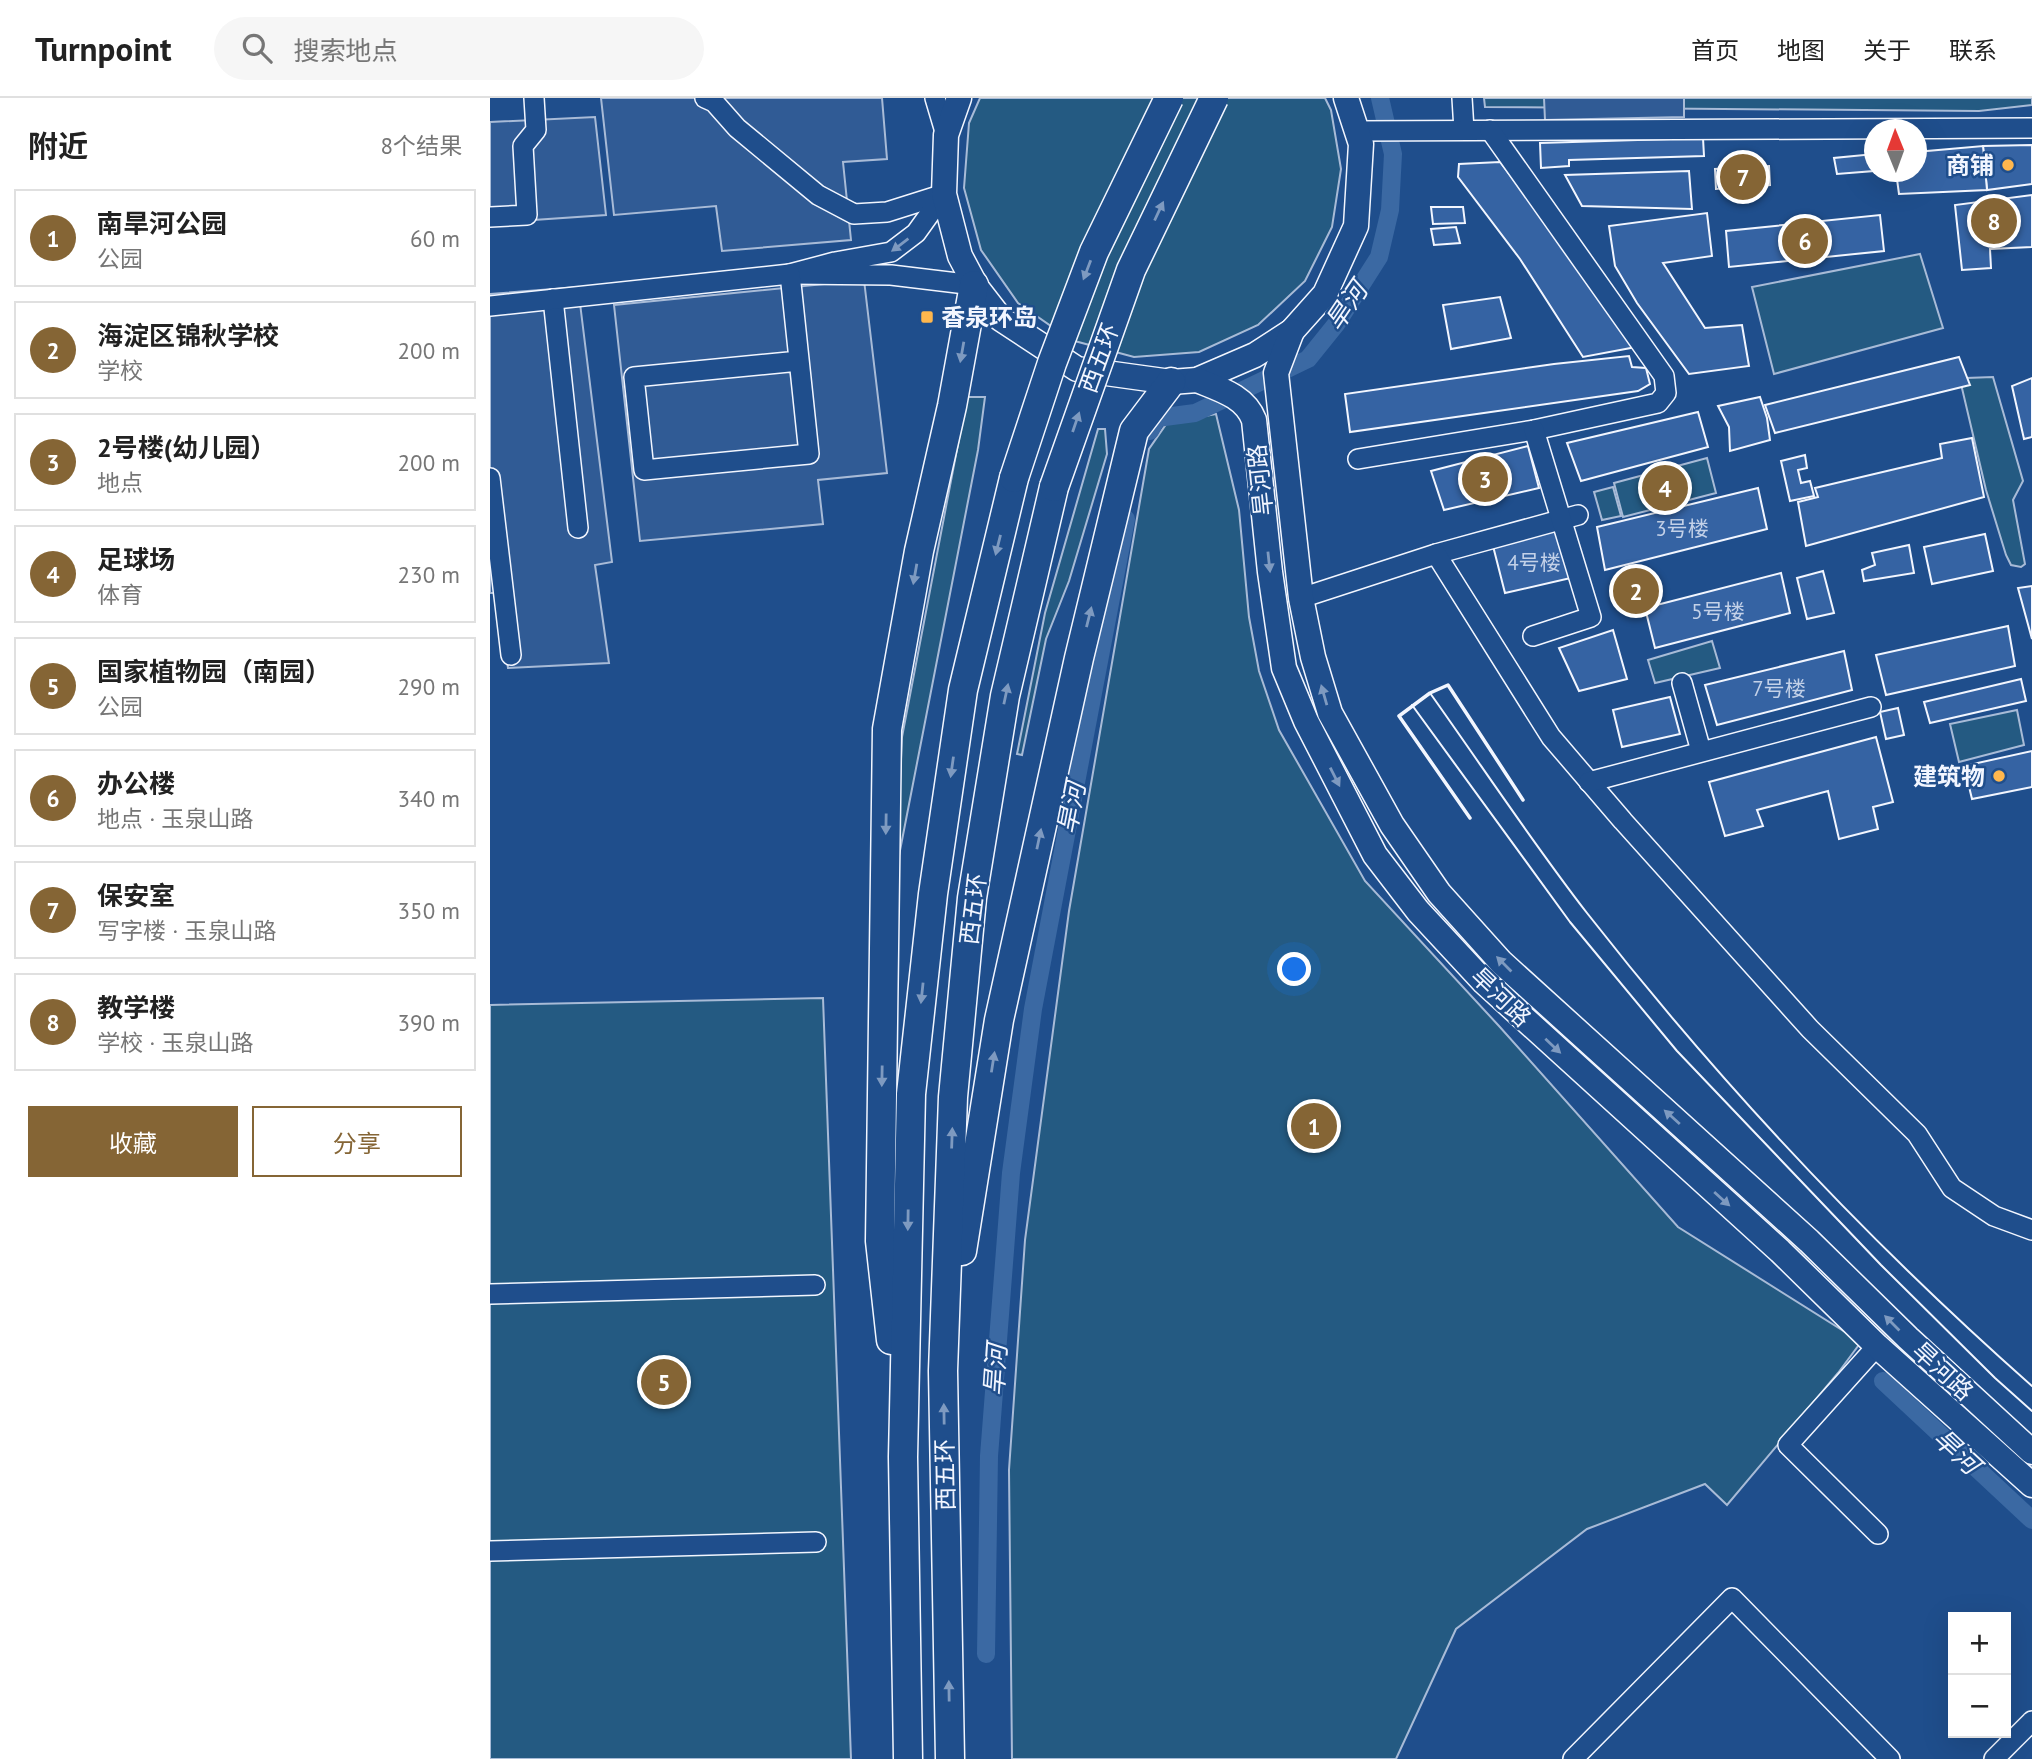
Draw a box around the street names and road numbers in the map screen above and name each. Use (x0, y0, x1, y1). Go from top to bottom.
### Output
street label: 西五环 (1072, 319, 1126, 397)
street label: 旱河路 (1241, 443, 1279, 517)
street label: 西五环 (953, 871, 993, 947)
street label: 旱河路 (1464, 961, 1538, 1033)
street label: 旱河路 (1906, 1335, 1980, 1407)
street label: 西五环 (929, 1439, 961, 1511)

